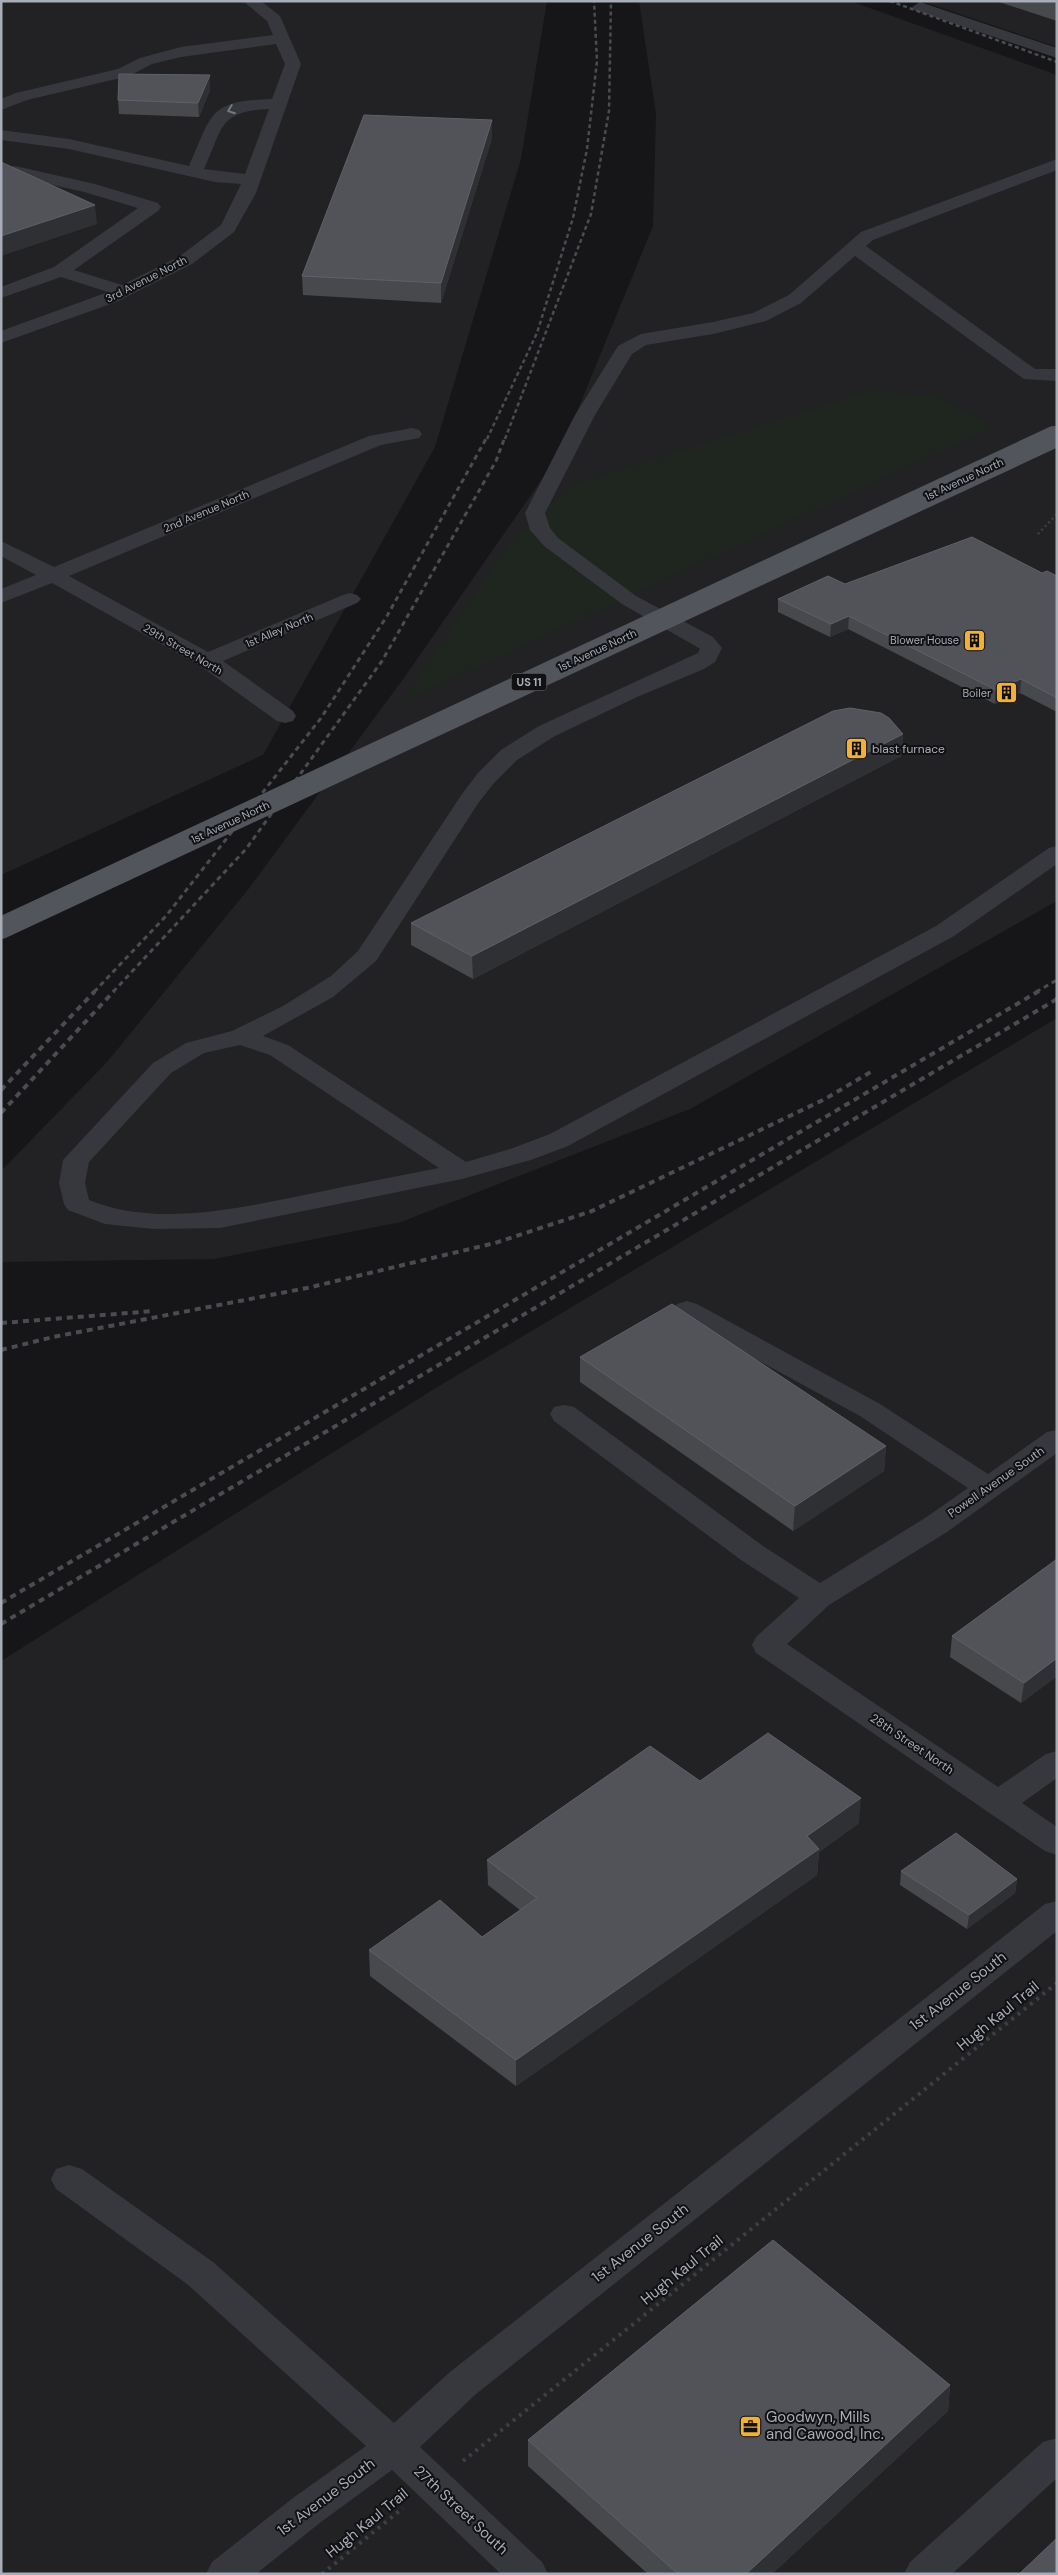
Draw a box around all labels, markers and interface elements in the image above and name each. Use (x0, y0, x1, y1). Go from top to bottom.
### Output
one-way arrow (227, 104, 236, 114)
street label: 3rd Avenue North (103, 252, 189, 306)
street label: 1st Avenue North (922, 455, 1006, 503)
street label: 2nd Avenue North (161, 487, 251, 535)
street label: 1st Alley North (243, 609, 315, 651)
street label: 29th Street North (141, 621, 225, 677)
street label: 1st Avenue North (555, 626, 639, 674)
building icon: Blower House (963, 628, 987, 652)
place label: Blower House (890, 633, 959, 647)
road number: US 11 (512, 674, 546, 690)
building icon: Boiler (995, 681, 1019, 705)
place label: Boiler (962, 686, 991, 700)
building icon: blast furnace (844, 737, 868, 761)
place label: blast furnace (872, 741, 945, 757)
street label: 1st Avenue North (188, 798, 272, 846)
street label: Powell Avenue South (945, 1443, 1047, 1521)
street label: 28th Street North (867, 1710, 957, 1778)
street label: 1st Avenue South (906, 1947, 1010, 2035)
street label: Hugh Kaul Trail (953, 1977, 1043, 2055)
street label: 1st Avenue South (588, 2199, 692, 2287)
street label: Hugh Kaul Trail (637, 2231, 727, 2309)
place label: Goodwyn, Mills and Cawood, Inc. (766, 2407, 884, 2444)
office icon: Goodwyn, Mills and Cawood, Inc. (738, 2414, 762, 2438)
street label: 1st Avenue South (273, 2454, 379, 2540)
street label: 27th Street South (410, 2461, 512, 2559)
street label: Hugh Kaul Trail (322, 2484, 412, 2562)

